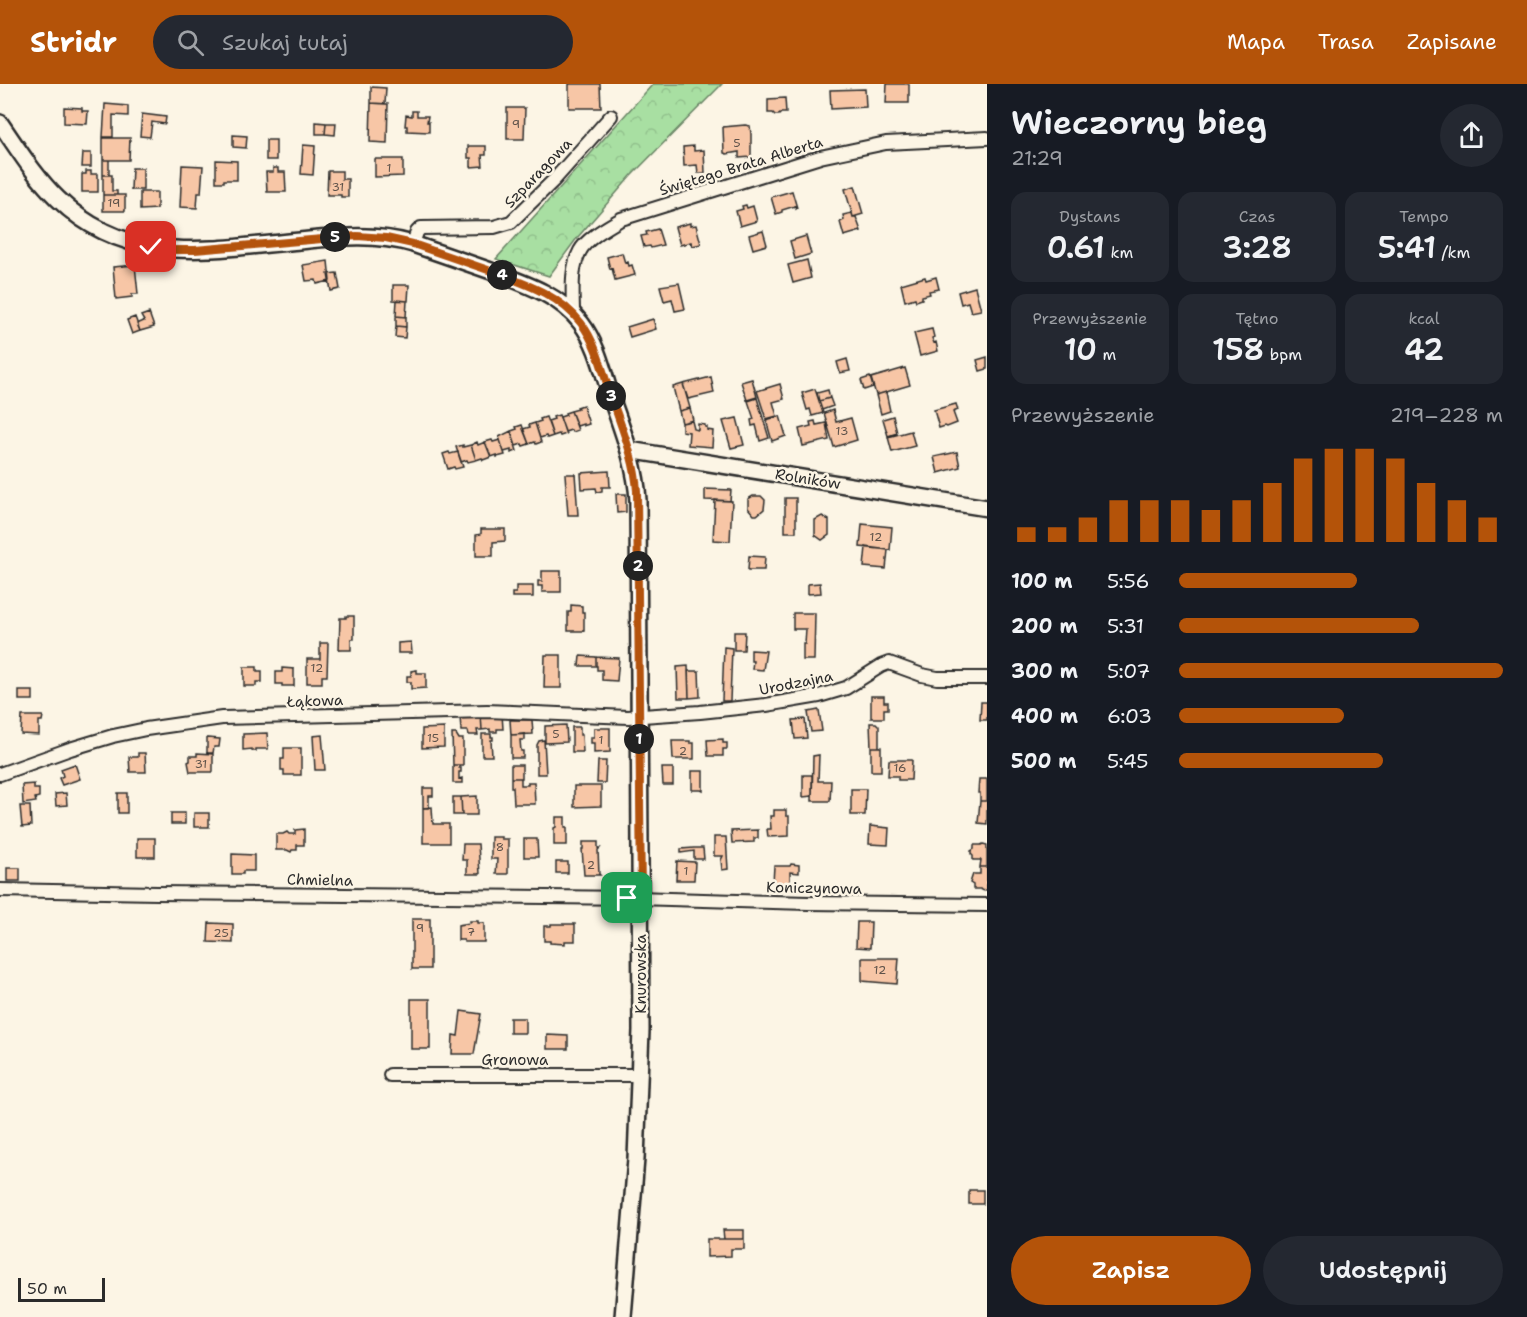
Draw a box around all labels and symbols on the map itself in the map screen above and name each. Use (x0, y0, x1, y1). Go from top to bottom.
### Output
house number: 9 (512, 116, 520, 132)
street label: Świętego Brata Alberta (657, 130, 826, 200)
street label: Szparagowa (500, 133, 577, 212)
house number: 5 (733, 135, 741, 151)
house number: 1 (386, 160, 392, 176)
house number: 31 (332, 179, 344, 195)
house number: 19 (108, 195, 120, 211)
pin (125, 221, 176, 272)
pin: 5 (320, 222, 350, 252)
pin: 4 (487, 260, 517, 290)
pin: 3 (596, 381, 626, 411)
house number: 13 (836, 423, 848, 439)
street label: Rolników (774, 464, 842, 494)
house number: 12 (870, 529, 882, 545)
pin: 2 (623, 551, 653, 581)
house number: 12 (311, 660, 323, 676)
street label: Urodzajna (757, 666, 835, 700)
street label: Łąkowa (286, 690, 344, 712)
pin: 1 (624, 724, 654, 754)
house number: 5 (552, 726, 560, 742)
house number: 15 (427, 730, 439, 746)
house number: 1 (598, 732, 604, 748)
house number: 2 (679, 743, 687, 759)
house number: 31 (195, 756, 207, 772)
house number: 16 (893, 760, 907, 776)
house number: 8 (496, 839, 504, 855)
house number: 2 (587, 857, 595, 873)
house number: 1 (683, 863, 689, 879)
street label: Chmielna (287, 869, 354, 891)
pin (601, 872, 652, 923)
street label: Koniczynowa (766, 877, 863, 899)
house number: 9 (416, 920, 424, 936)
house number: 7 (467, 924, 475, 940)
house number: 25 (213, 925, 229, 941)
street label: Knurowska (631, 934, 651, 1014)
house number: 12 (874, 962, 886, 978)
street label: Gronowa (482, 1050, 549, 1070)
scale bar (18, 1275, 105, 1302)

